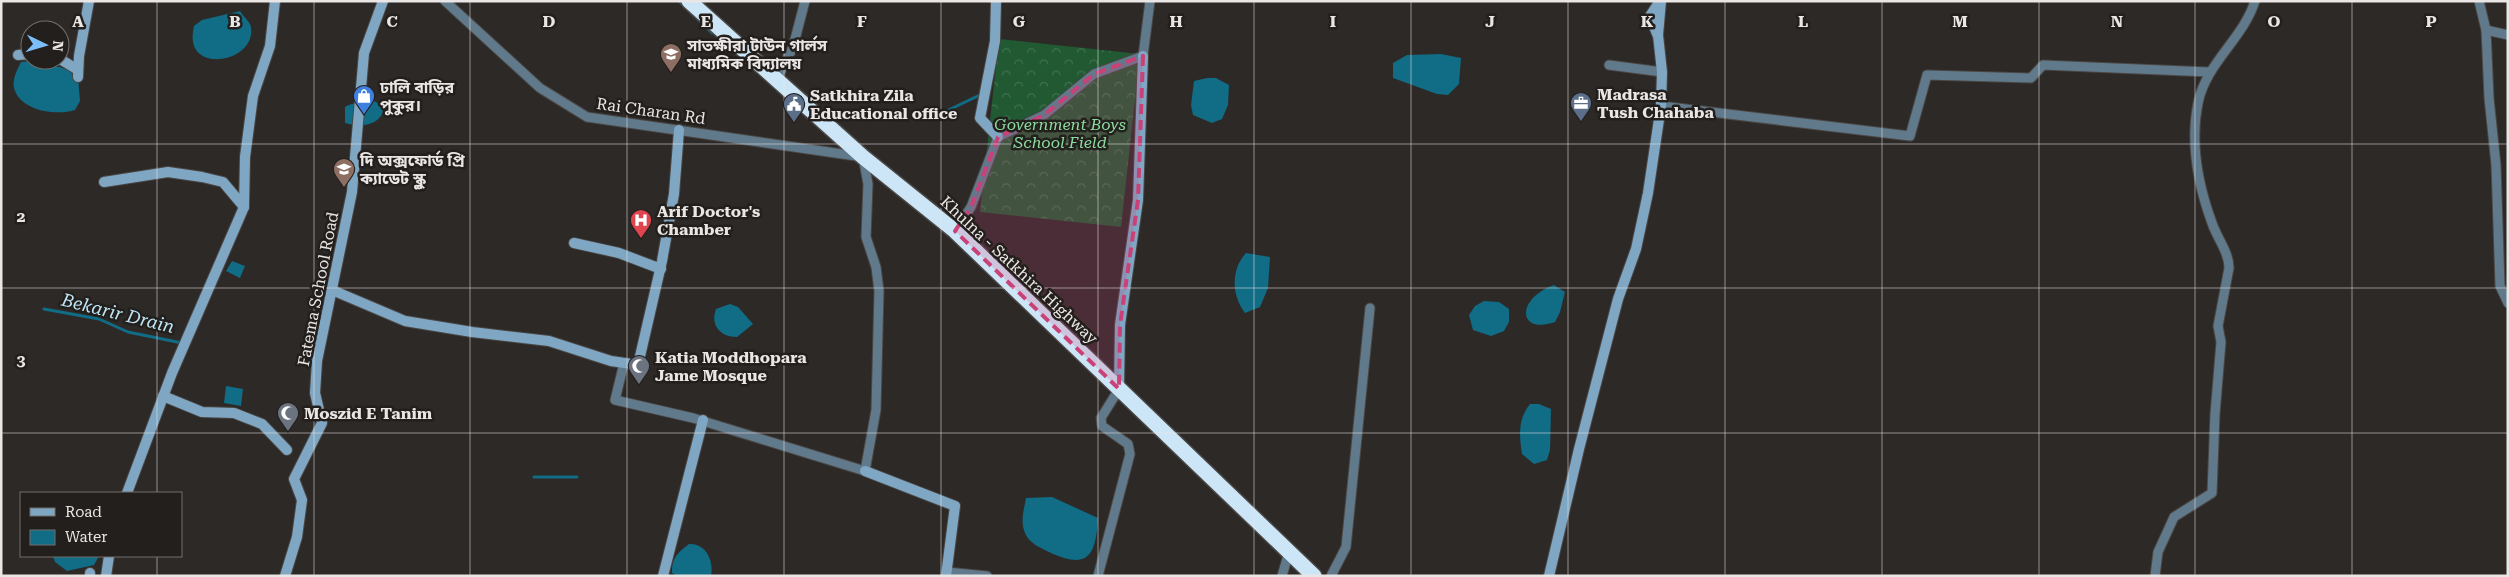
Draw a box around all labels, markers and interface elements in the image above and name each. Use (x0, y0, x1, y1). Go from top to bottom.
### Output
text: A (72, 12, 84, 31)
text: B (229, 12, 241, 31)
text: C (386, 12, 398, 31)
text: D (543, 12, 556, 31)
text: E (701, 12, 711, 31)
text: F (857, 12, 867, 31)
text: G (1013, 12, 1026, 31)
text: H (1169, 12, 1183, 31)
text: I (1330, 12, 1336, 31)
text: J (1485, 12, 1495, 31)
text: K (1641, 12, 1654, 31)
text: L (1798, 12, 1808, 31)
text: M (1952, 12, 1968, 31)
text: N (2111, 12, 2123, 31)
text: O (2268, 12, 2281, 31)
text: P (2425, 12, 2437, 31)
north arrow (20, 20, 70, 70)
place label: সাতক্ষীরা টাউন গার্লস মাধ্যমিক বিদ্যালয় (686, 35, 828, 73)
text: N (49, 40, 66, 52)
school or university icon: সাতক্ষীরা টাউন গার্লস মাধ্যমিক বিদ্যালয় (659, 42, 683, 73)
place label: ঢালি বাড়ির পুকুর। (379, 78, 454, 116)
shop icon: ঢালি বাড়ির পুকুর। (352, 84, 376, 115)
place label: Madrasa Tush Chahaba (1597, 85, 1714, 122)
place label: Satkhira Zila Educational office (810, 86, 957, 123)
office icon: Madrasa Tush Chahaba (1569, 91, 1593, 122)
public building icon: Satkhira Zila Educational office (782, 92, 806, 123)
street label: Rai Charan Rd (595, 94, 707, 128)
park label: Government Boys School Field (994, 115, 1126, 152)
place label: দি অক্সফোর্ড প্রি ক্যাডেট স্কুল (359, 150, 465, 190)
school or university icon: দি অক্সফোর্ড প্রি ক্যাডেট স্কুল (332, 157, 356, 188)
street label: Khulna - Satkhira Highway (936, 192, 1102, 348)
place label: Arif Doctor's Chamber (657, 202, 760, 239)
text: 2 (17, 207, 26, 226)
hospital icon: Arif Doctor's Chamber (629, 208, 653, 239)
street label: Fatema School Road (294, 210, 342, 368)
water label: Bekarir Drain (58, 289, 177, 337)
place label: Katia Moddhopara Jame Mosque (655, 348, 807, 385)
text: 3 (17, 351, 26, 370)
mosque icon: Katia Moddhopara Jame Mosque (627, 354, 651, 385)
mosque icon: Moszid E Tanim (276, 401, 300, 432)
place label: Moszid E Tanim (304, 404, 433, 423)
legend (20, 492, 182, 557)
text: Road (65, 503, 102, 521)
text: Water (65, 528, 107, 546)

